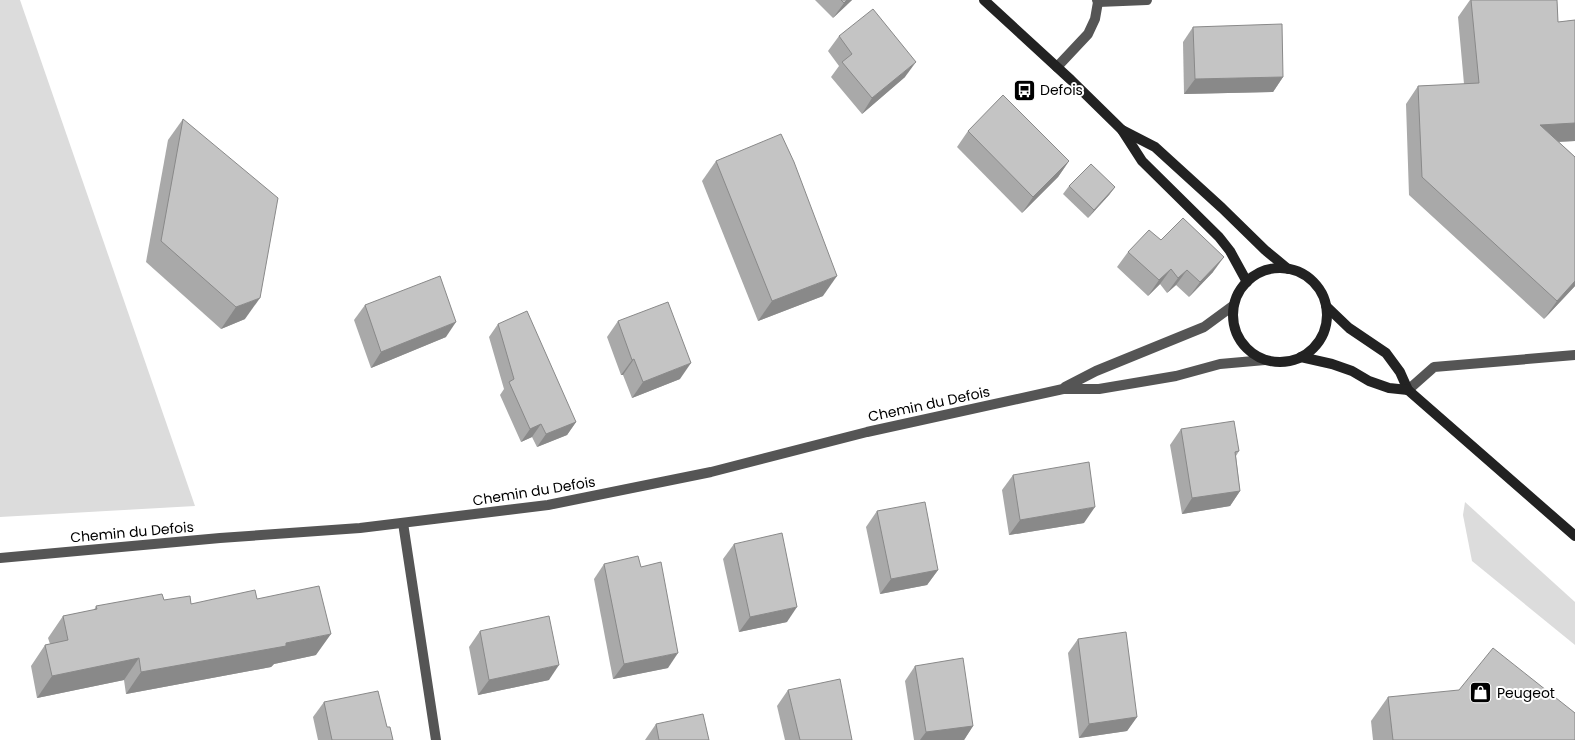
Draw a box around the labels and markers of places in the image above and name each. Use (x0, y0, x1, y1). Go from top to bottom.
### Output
bus stop icon: Defois (1012, 78, 1036, 102)
place label: Defois (1040, 80, 1083, 100)
shop icon: Peugeot (1469, 681, 1493, 705)
place label: Peugeot (1497, 683, 1555, 703)

